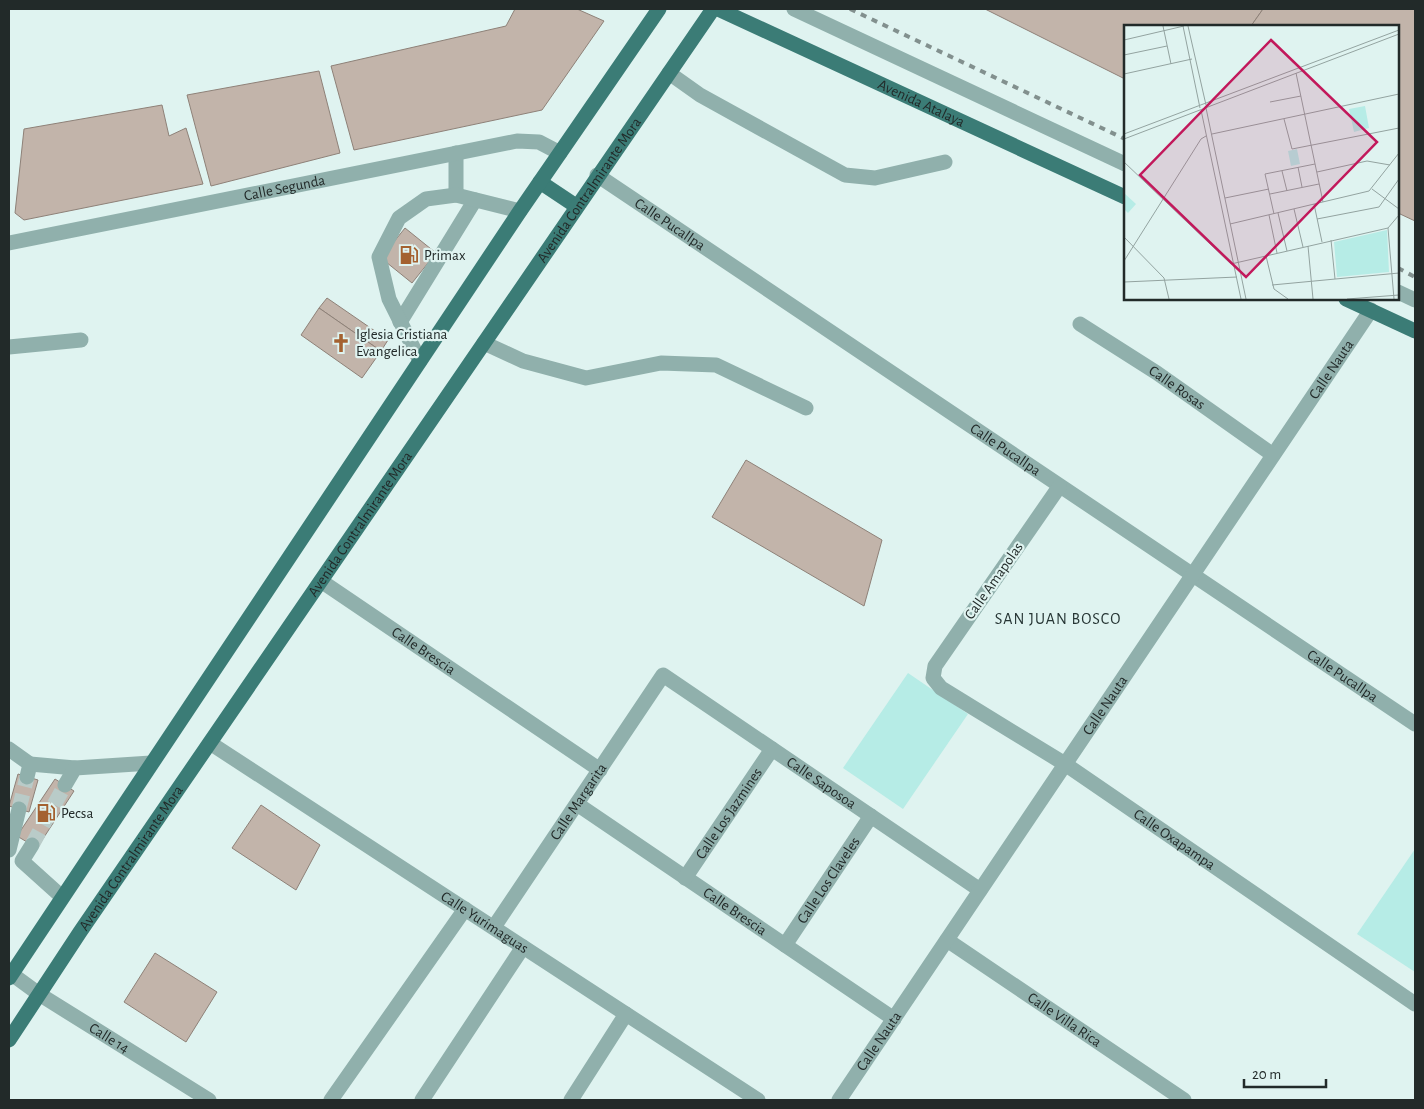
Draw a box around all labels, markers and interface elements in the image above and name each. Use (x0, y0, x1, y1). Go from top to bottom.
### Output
inset map (1124, 25, 1399, 300)
street label: Avenida Atalaya (876, 76, 967, 129)
street label: Avenida Contralmirante Mora (534, 115, 644, 265)
street label: Calle Segunda (243, 172, 326, 203)
street label: Calle Pucallpa (632, 195, 708, 253)
fuel station icon: Primax (398, 244, 420, 266)
place label: Primax (424, 248, 466, 263)
place label: Iglesia Cristiana Evangelica (356, 327, 448, 359)
church icon: Iglesia Cristiana Evangelica (330, 332, 352, 354)
street label: Calle Nauta (1306, 337, 1356, 402)
street label: Calle Rosas (1146, 363, 1208, 412)
street label: Calle Pucallpa (968, 420, 1044, 478)
street label: Avenida Contralmirante Mora (305, 449, 415, 599)
street label: Calle Amapolas (962, 540, 1026, 622)
district label: SAN JUAN BOSCO (995, 611, 1121, 627)
street label: Calle Brescia (389, 624, 458, 677)
street label: Calle Pucallpa (1305, 647, 1381, 704)
street label: Calle Nauta (1080, 673, 1130, 738)
street label: Calle Saposoa (784, 754, 859, 811)
street label: Calle Margarita (547, 760, 609, 843)
street label: Calle Los Jazmines (693, 765, 765, 862)
street label: Avenida Contralmirante Mora (76, 783, 186, 933)
fuel station icon: Pecsa (35, 802, 57, 824)
place label: Pecsa (61, 806, 93, 821)
street label: Calle Oxapampa (1131, 806, 1218, 872)
street label: Calle Los Claveles (794, 834, 862, 926)
street label: Calle Brescia (701, 884, 770, 938)
street label: Calle Yurimaguas (438, 888, 531, 956)
street label: Calle Villa Rica (1025, 989, 1104, 1050)
street label: Calle Nauta (853, 1009, 904, 1073)
street label: Calle 14 (87, 1020, 132, 1056)
scale bar (1244, 1056, 1326, 1088)
text: 20 m (1252, 1067, 1281, 1082)

